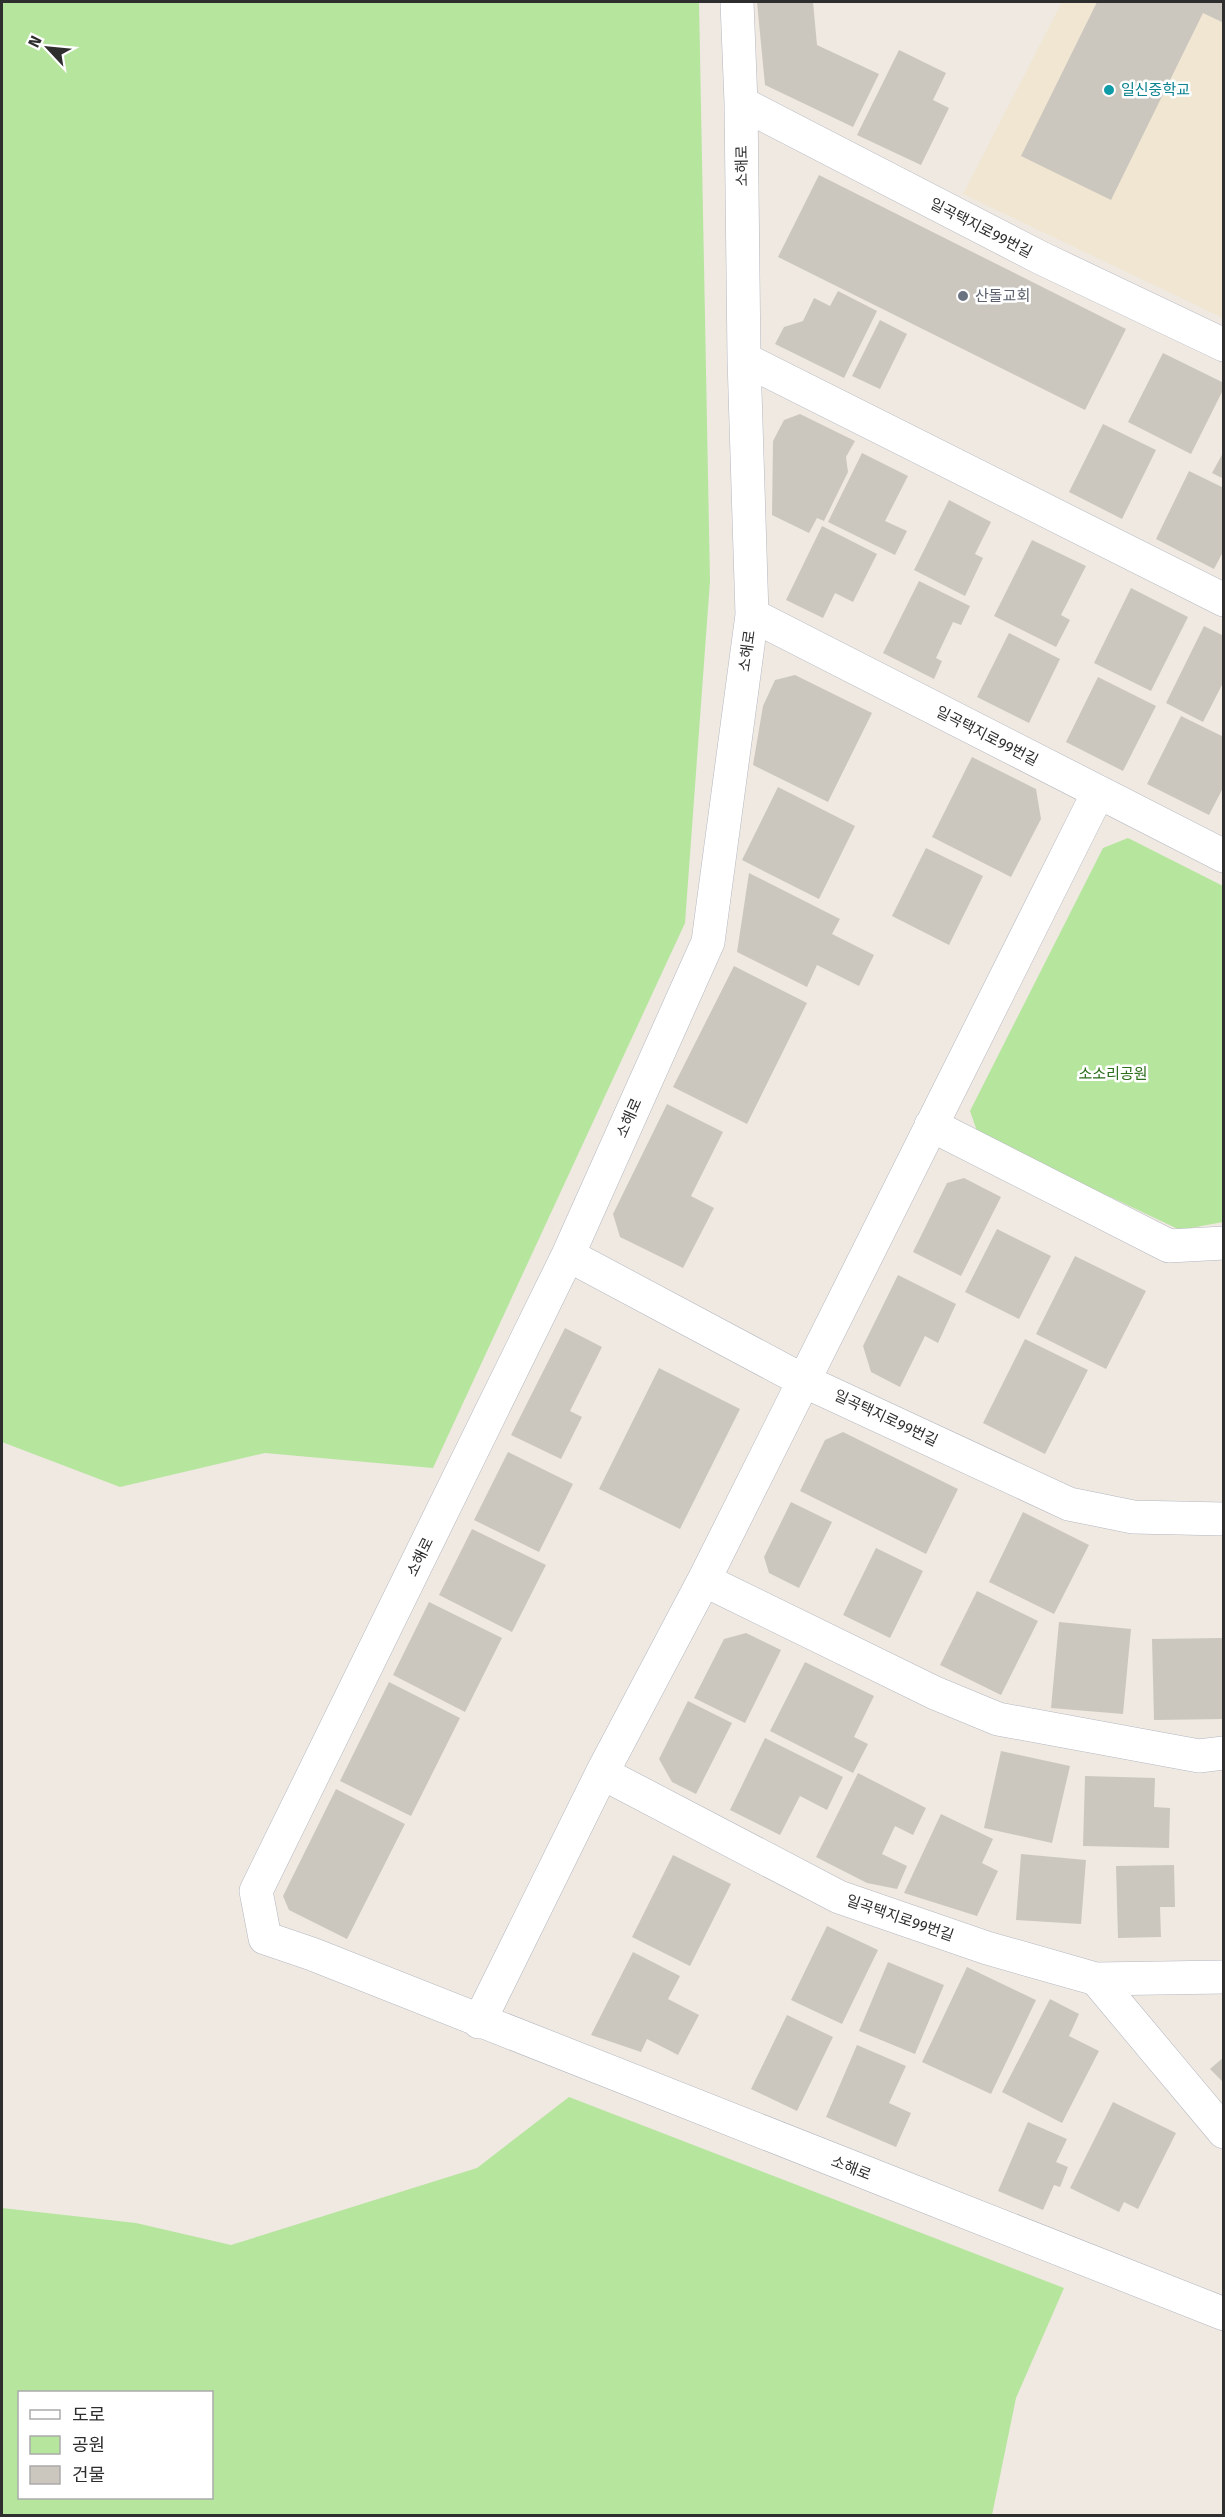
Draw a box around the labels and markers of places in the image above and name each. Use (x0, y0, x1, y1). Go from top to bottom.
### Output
place label: 일신중학교 (1121, 81, 1190, 99)
marker: 일신중학교 (1102, 83, 1116, 97)
place label: 산돌교회 (975, 287, 1030, 305)
marker: 산돌교회 (956, 289, 970, 303)

